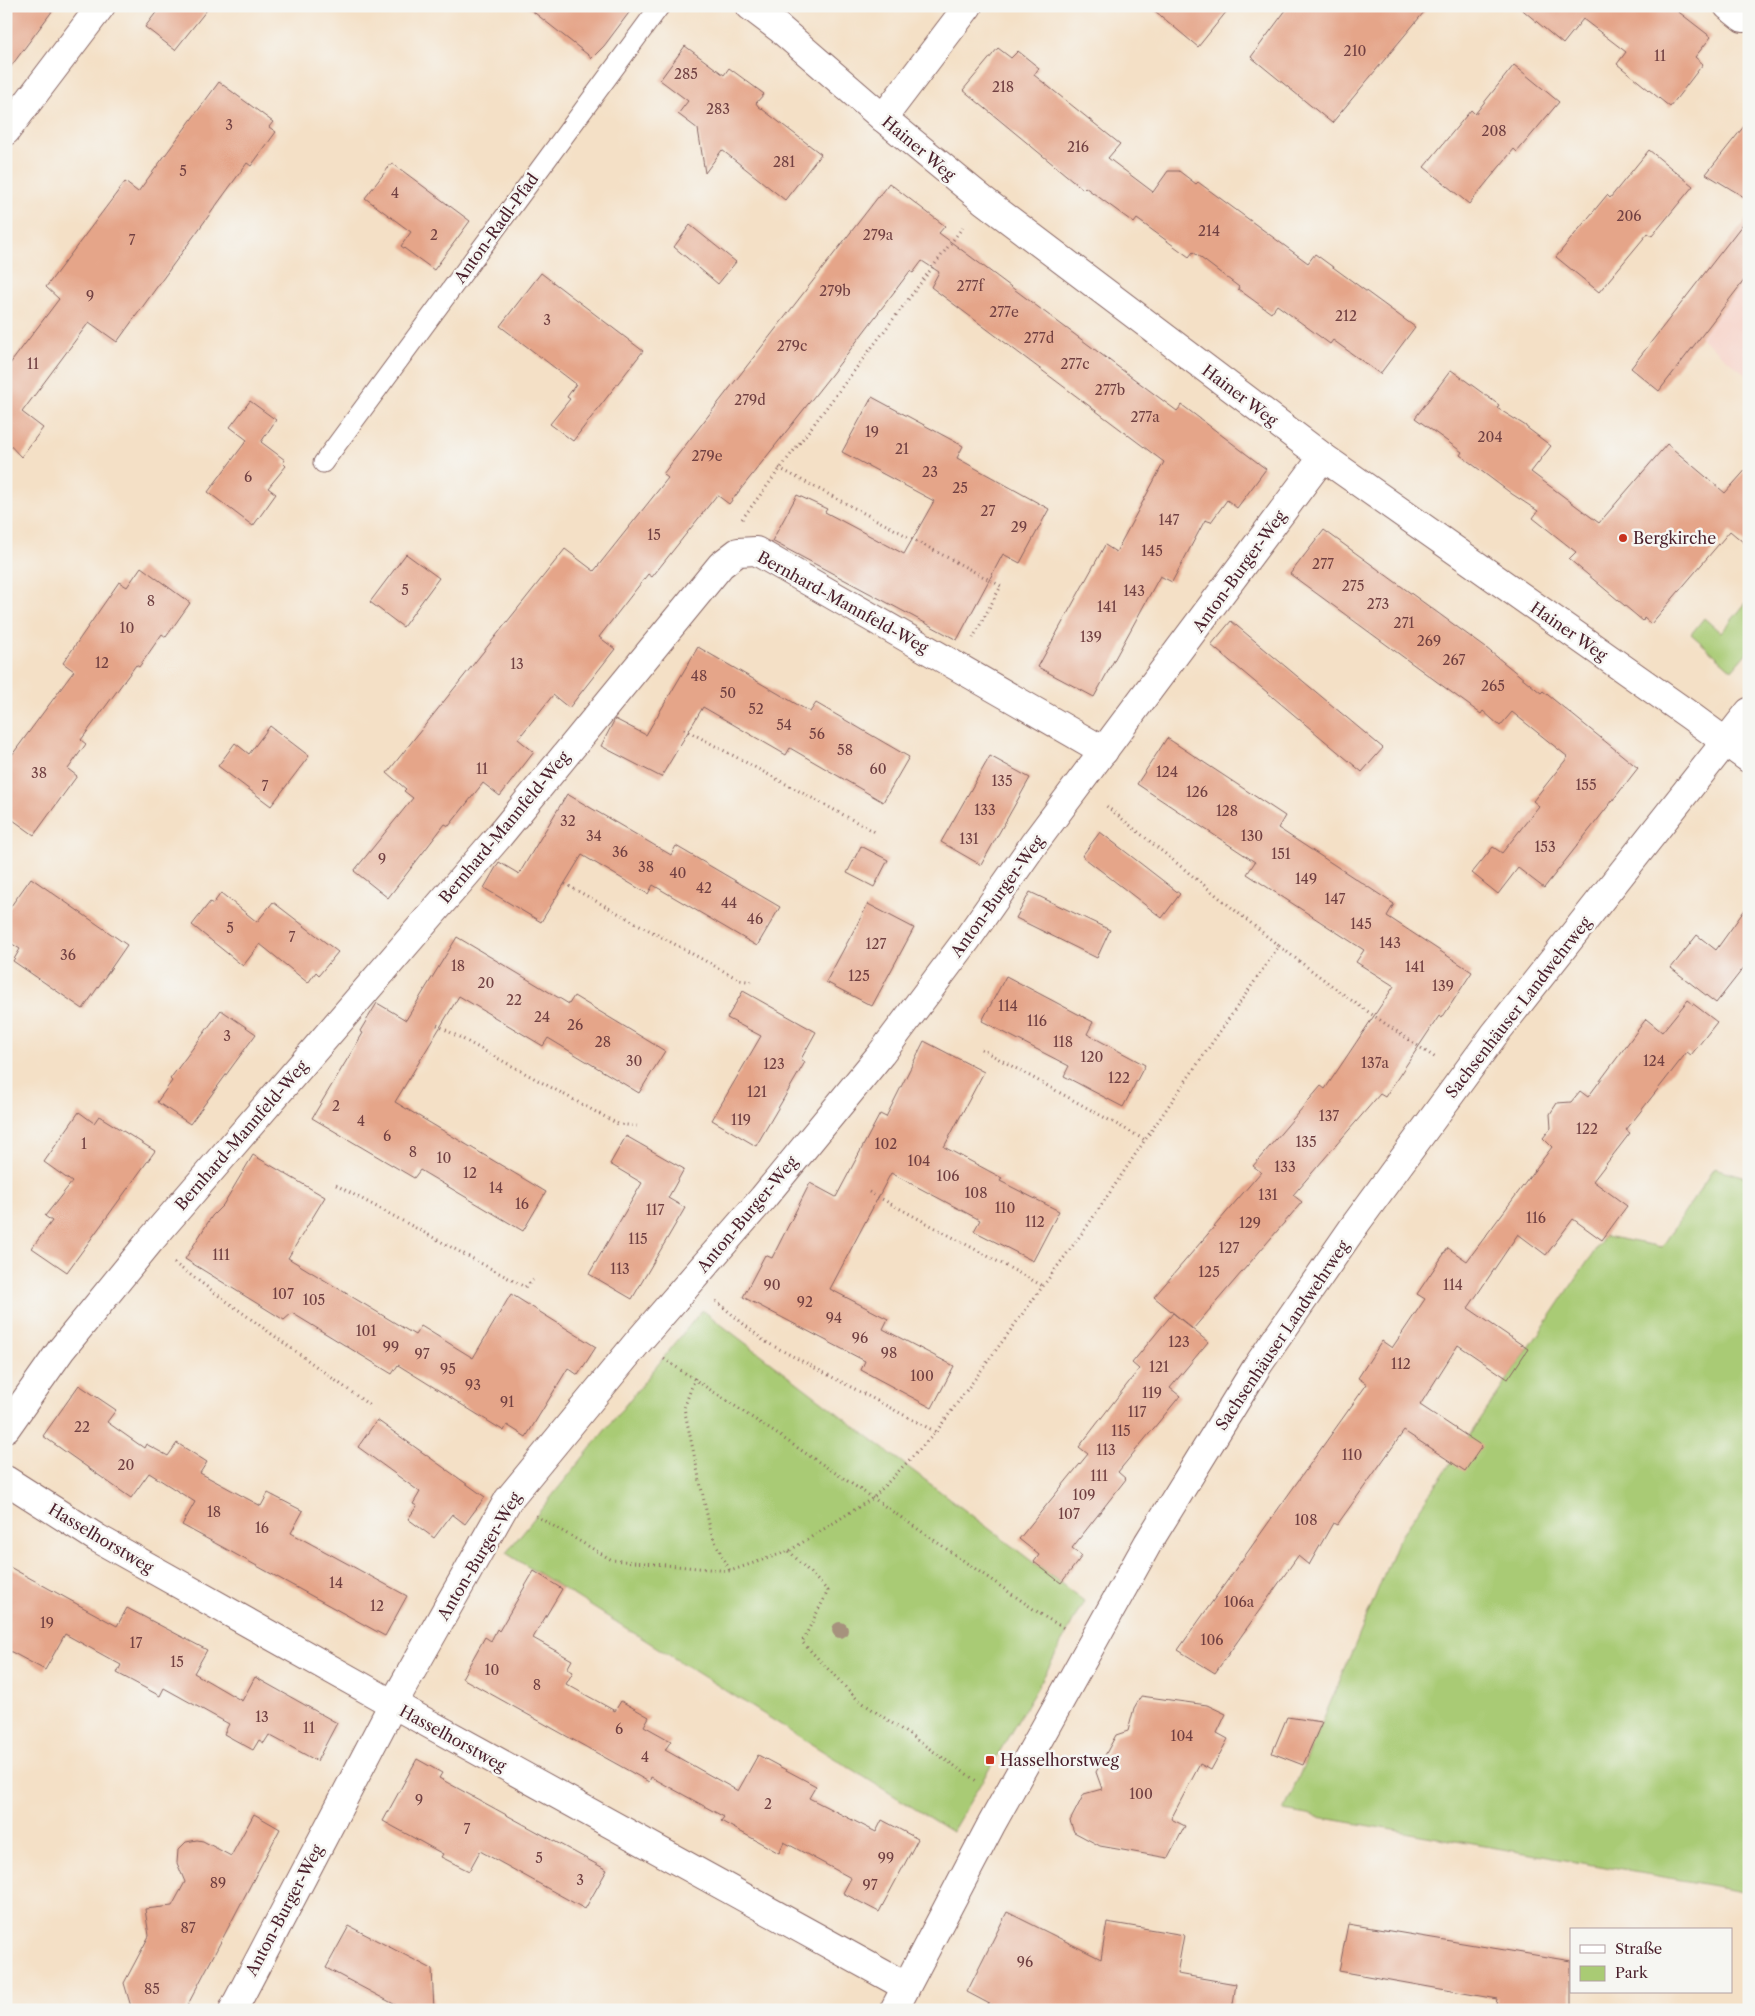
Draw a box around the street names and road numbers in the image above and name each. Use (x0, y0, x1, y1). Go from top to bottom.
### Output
street label: Hainer Weg (878, 112, 960, 185)
street label: Anton-Radl-Pfad (449, 169, 543, 288)
street label: Hainer Weg (1198, 360, 1282, 430)
street label: Anton-Burger-Weg (1187, 506, 1290, 637)
street label: Bernhard-Mannfeld-Weg (754, 547, 932, 658)
street label: Hainer Weg (1527, 597, 1612, 665)
street label: Bernhard-Mannfeld-Weg (435, 746, 574, 907)
street label: Anton-Burger-Weg (945, 831, 1048, 962)
street label: Sachsenhäuser Landwehrweg (1441, 912, 1595, 1102)
street label: Bernhard-Mannfeld-Weg (170, 1055, 312, 1214)
street label: Anton-Burger-Weg (692, 1151, 802, 1277)
street label: Sachsenhäuser Landwehrweg (1211, 1236, 1353, 1434)
street label: Anton-Burger-Weg (432, 1488, 525, 1624)
street label: Hasselhorstweg (45, 1499, 158, 1578)
street label: Hasselhorstweg (396, 1700, 510, 1776)
street label: Anton-Burger-Weg (240, 1840, 327, 1980)

